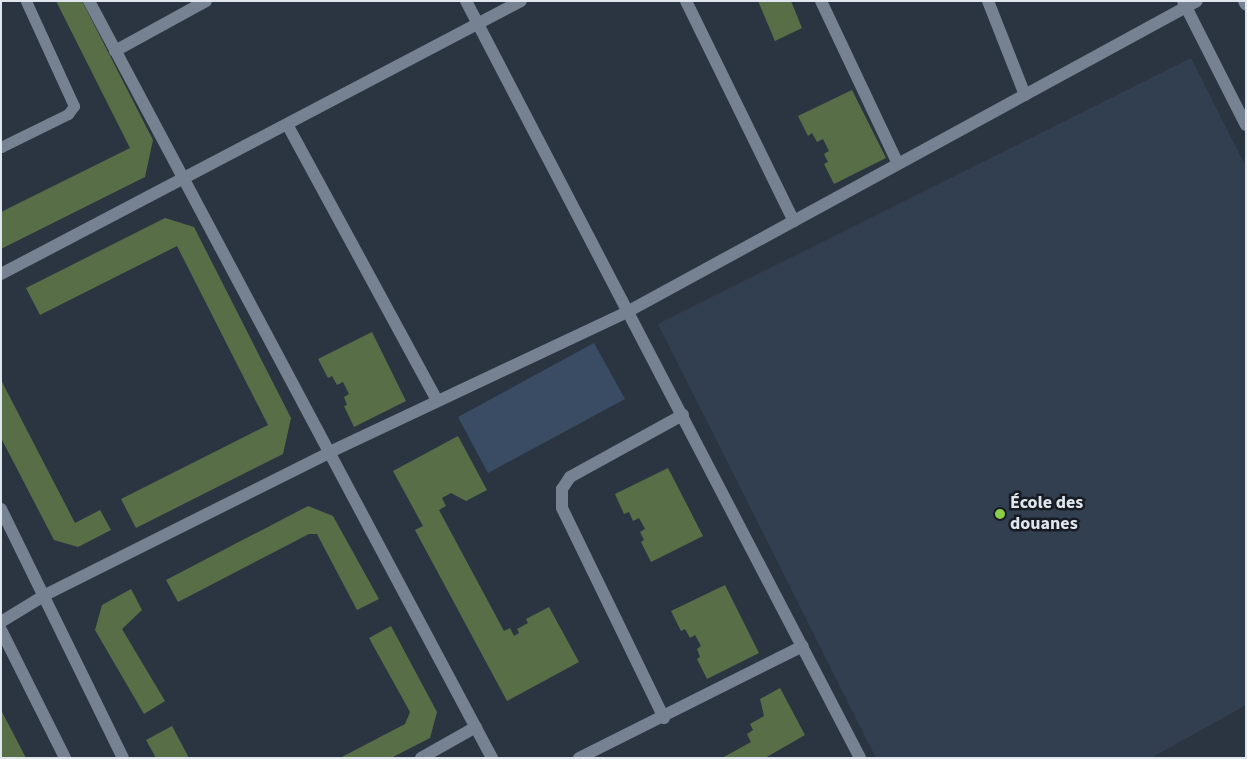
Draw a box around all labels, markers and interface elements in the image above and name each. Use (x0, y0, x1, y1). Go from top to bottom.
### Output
place label: École des douanes (1010, 493, 1083, 536)
marker: École des douanes (994, 508, 1006, 520)

